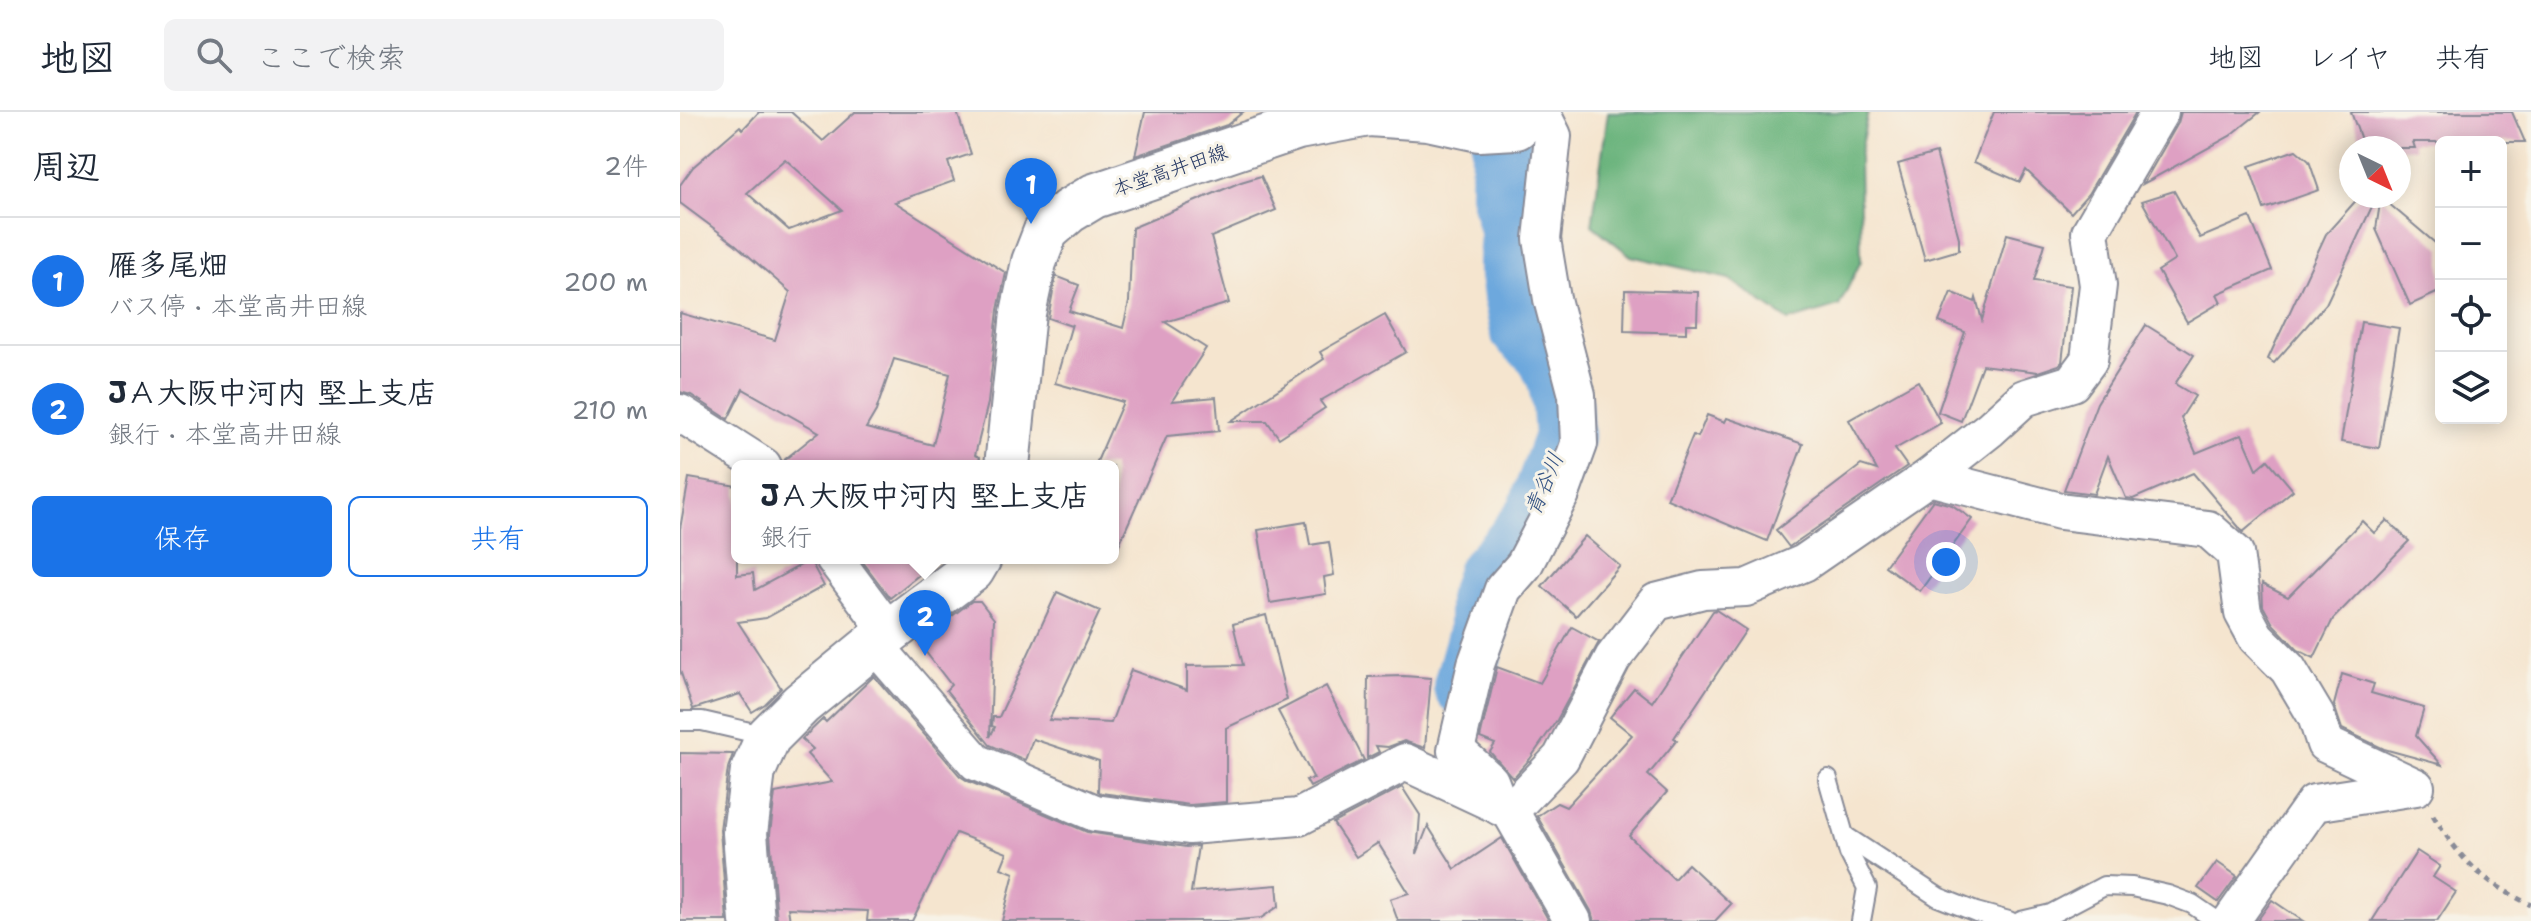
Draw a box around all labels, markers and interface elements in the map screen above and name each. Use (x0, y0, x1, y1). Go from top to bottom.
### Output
search box (164, 19, 724, 91)
text: 地図 (40, 32, 116, 83)
icon: search (192, 33, 236, 77)
text: ここで検索 (256, 37, 406, 78)
text: 地図 (2208, 38, 2264, 76)
text: レイヤ (2308, 38, 2391, 76)
text: 共有 (2435, 38, 2491, 76)
north arrow (2339, 136, 2411, 208)
map controls (2435, 136, 2507, 424)
button: + (2435, 136, 2507, 208)
street label: 本堂高井田線 (1109, 138, 1231, 202)
text: 周辺 (32, 143, 100, 189)
text: 2件 (604, 148, 648, 183)
pin: 1 (1005, 158, 1057, 224)
button: − (2435, 208, 2507, 280)
text: 雁多尾畑 (108, 244, 228, 285)
text: 1 (52, 264, 64, 299)
text: 200 m (563, 264, 648, 299)
button: locate (2435, 280, 2507, 352)
text: バス停 · 本堂高井田線 (108, 288, 367, 323)
button: layers (2435, 352, 2507, 424)
text: JＡ大阪中河内 堅上支店 (108, 372, 437, 413)
text: 2 (49, 392, 67, 427)
text: 210 m (571, 392, 648, 427)
text: 銀行 · 本堂高井田線 (108, 416, 341, 451)
water label: 青谷川 (1518, 448, 1570, 520)
popup (731, 460, 1119, 564)
text: JＡ大阪中河内 堅上支店 (760, 475, 1090, 516)
button: 保存 (32, 496, 332, 577)
button: 共有 (348, 496, 648, 577)
text: 銀行 (760, 519, 812, 554)
your location (1926, 542, 1966, 582)
pin: 2 (899, 590, 951, 656)

